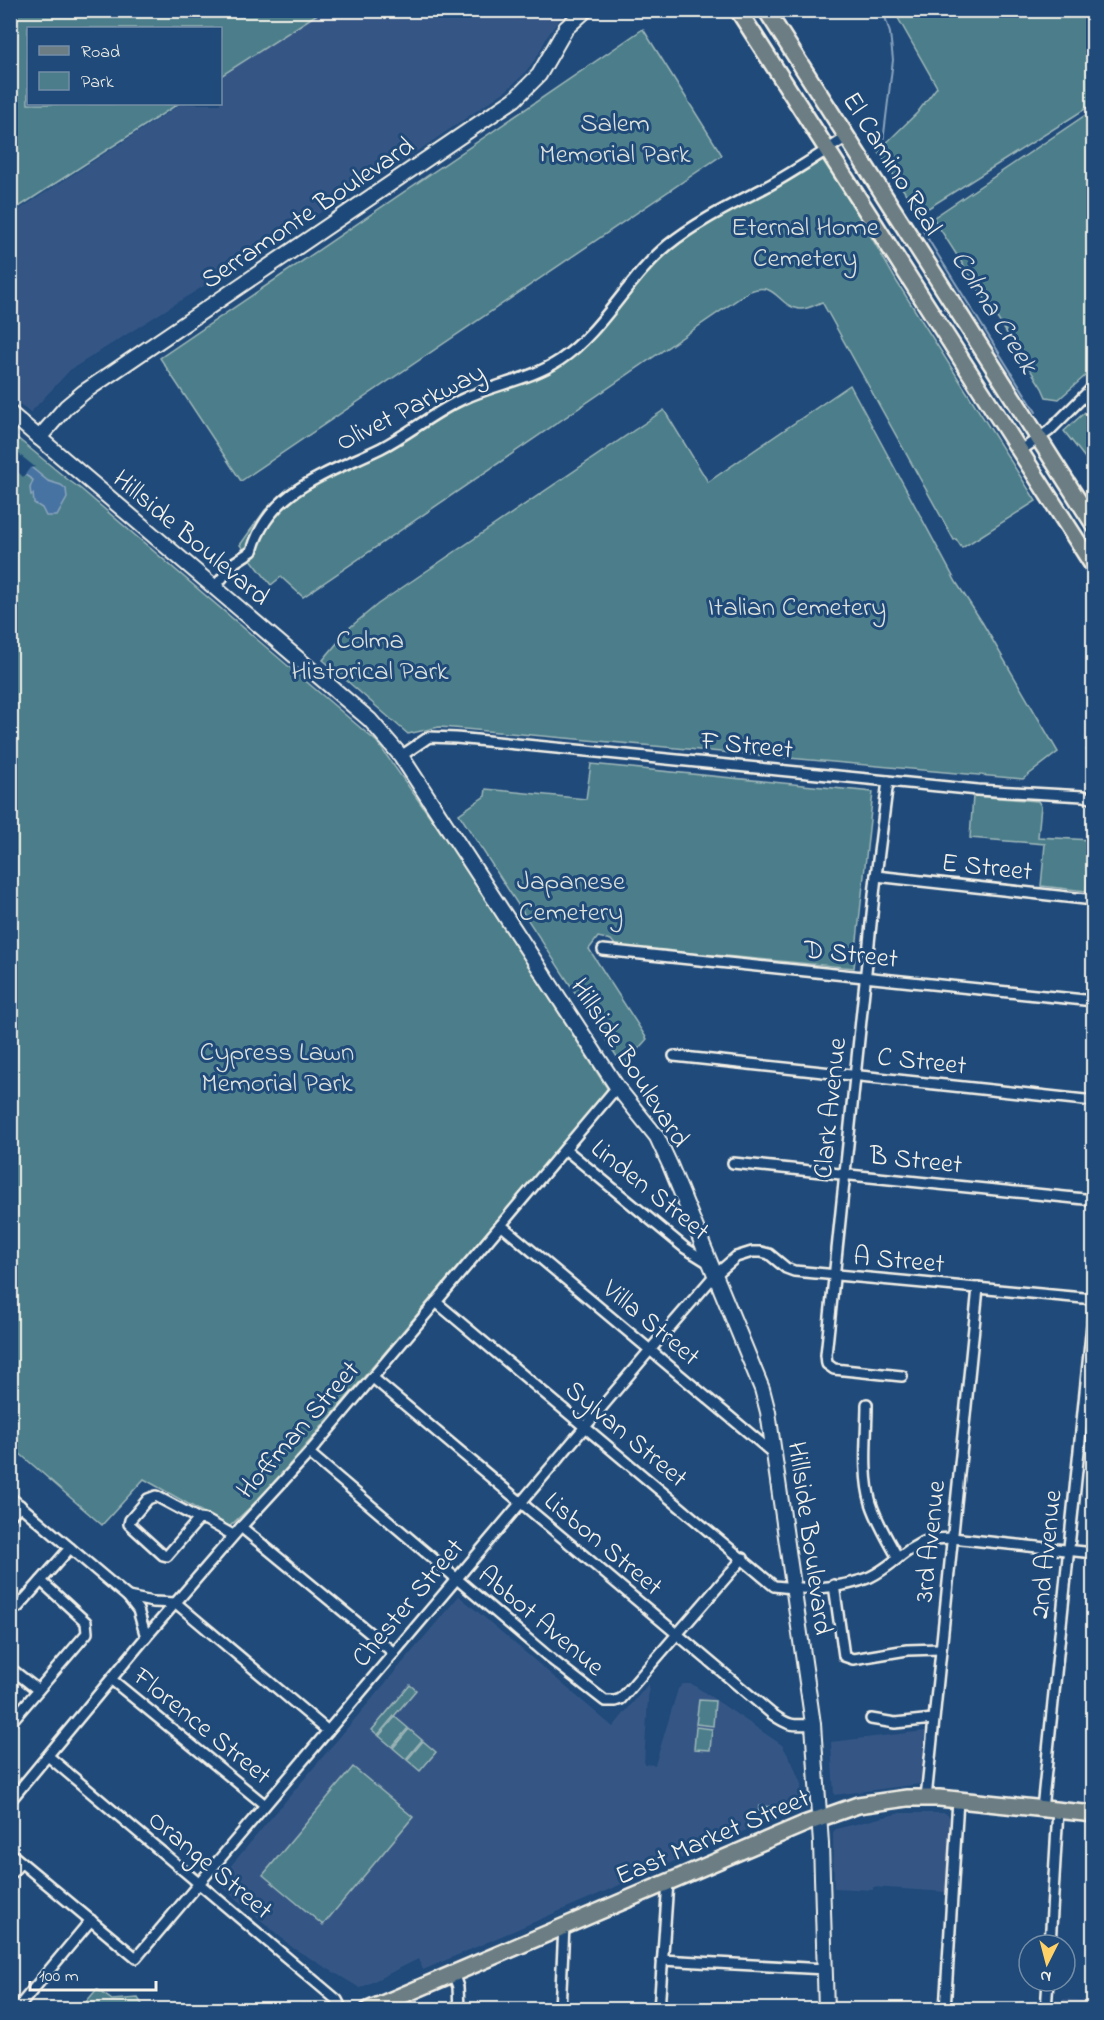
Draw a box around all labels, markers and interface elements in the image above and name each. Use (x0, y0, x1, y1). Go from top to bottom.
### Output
legend (27, 27, 222, 105)
text: Road (81, 40, 120, 66)
text: Park (81, 70, 114, 96)
street label: El Camino Real (831, 85, 951, 244)
park label: Salem Memorial Park (539, 105, 691, 175)
street label: Serramonte Boulevard (194, 128, 423, 300)
park label: Eternal Home Cemetery (731, 209, 880, 279)
water label: Colma Creek (939, 243, 1048, 384)
street label: Olivet Parkway (330, 354, 492, 462)
street label: Hillside Boulevard (103, 461, 278, 617)
park label: Italian Cemetery (708, 589, 886, 628)
park label: Colma Historical Park (291, 622, 449, 692)
street label: F Street (698, 722, 795, 771)
street label: E Street (939, 844, 1034, 893)
park label: Japanese Cemetery (517, 863, 626, 933)
street label: D Street (801, 931, 900, 980)
street label: Hillside Boulevard (559, 971, 698, 1156)
park label: Cypress Lawn Memorial Park (200, 1034, 354, 1104)
street label: Clark Avenue (805, 1035, 858, 1181)
street label: C Street (875, 1038, 968, 1087)
street label: Linden Street (581, 1131, 717, 1251)
street label: B Street (866, 1137, 964, 1186)
street label: A Street (852, 1238, 946, 1285)
street label: Villa Street (592, 1271, 708, 1377)
street label: Hoffman Street (228, 1353, 370, 1508)
street label: Sylvan Street (555, 1372, 695, 1498)
street label: Hillside Boulevard (776, 1439, 841, 1638)
street label: 3rd Avenue (906, 1478, 957, 1604)
street label: Lisbon Street (534, 1483, 670, 1606)
street label: 2nd Avenue (1021, 1487, 1074, 1621)
street label: Chester Street (343, 1531, 475, 1677)
street label: Abbot Avenue (469, 1557, 613, 1687)
street label: Florence Street (123, 1658, 279, 1795)
street label: East Market Street (610, 1780, 816, 1897)
street label: Orange Street (138, 1802, 281, 1930)
north arrow (1017, 1933, 1077, 1993)
scale bar (30, 1954, 156, 1992)
text: N (1039, 1963, 1052, 1988)
text: 100 m (39, 1964, 79, 1990)

